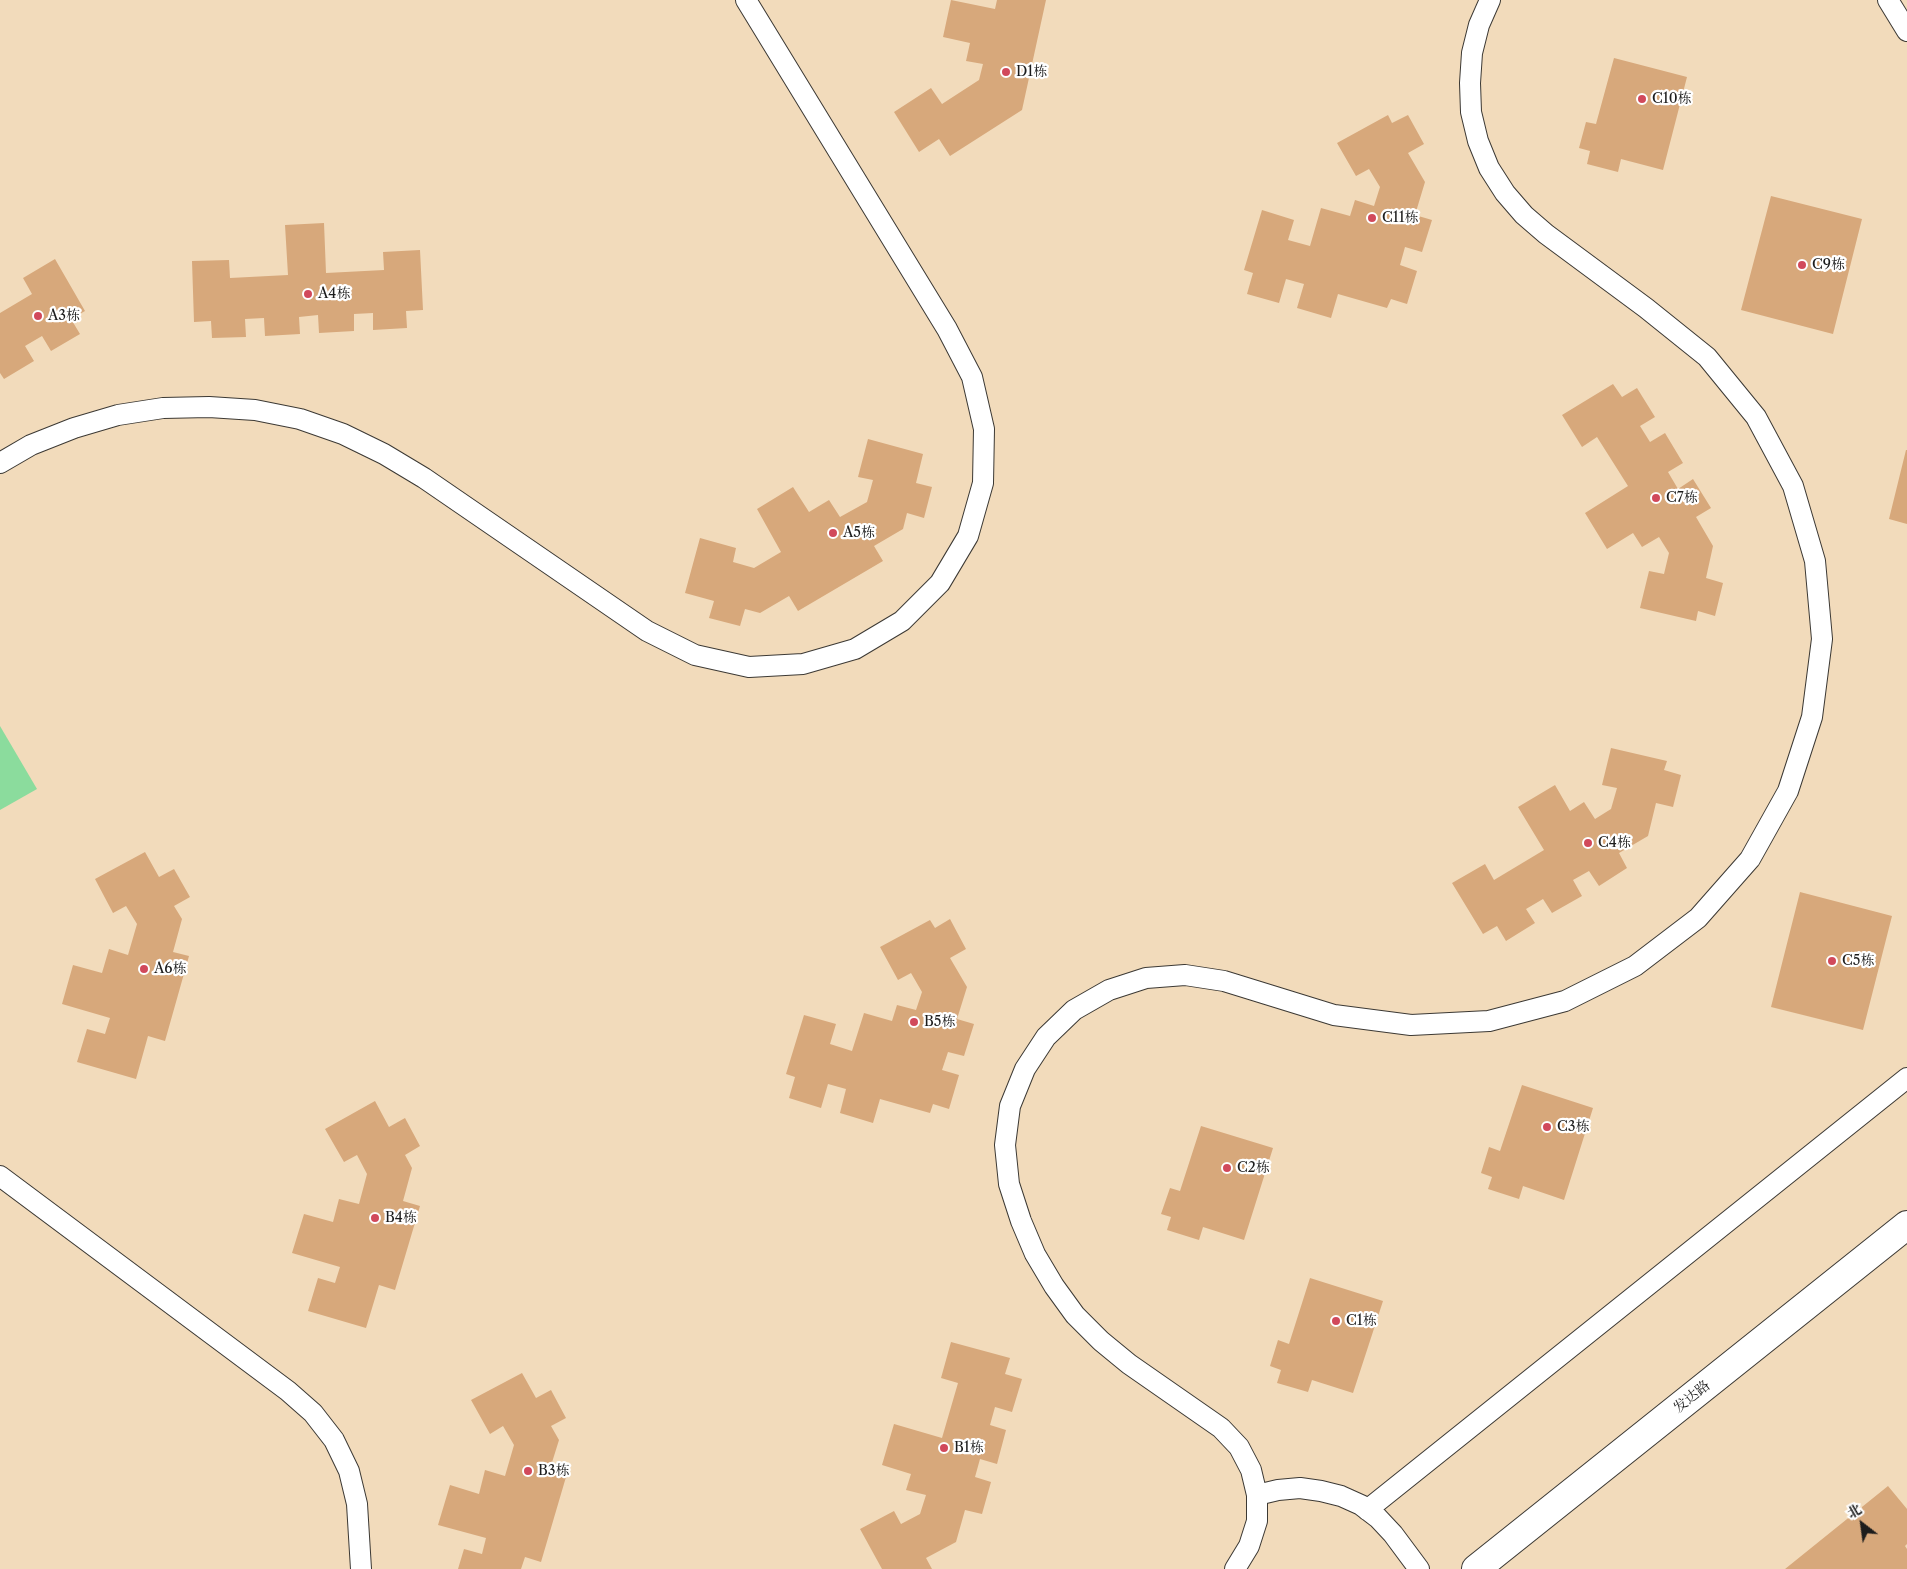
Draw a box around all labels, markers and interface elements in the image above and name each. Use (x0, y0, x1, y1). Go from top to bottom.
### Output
place label: D1栋 (1016, 64, 1047, 80)
marker: D1栋 (1000, 66, 1012, 78)
place label: C10栋 (1652, 91, 1692, 107)
marker: C10栋 (1636, 93, 1648, 105)
place label: C11栋 (1382, 210, 1419, 226)
marker: C11栋 (1366, 212, 1378, 224)
place label: C9栋 (1812, 257, 1845, 273)
marker: C9栋 (1796, 259, 1808, 271)
place label: A4栋 (318, 286, 350, 302)
marker: A4栋 (302, 288, 314, 300)
place label: A3栋 (48, 308, 80, 324)
marker: A3栋 (32, 310, 44, 322)
place label: C7栋 (1666, 490, 1698, 506)
marker: C7栋 (1650, 492, 1662, 504)
place label: A5栋 (843, 525, 875, 541)
marker: A5栋 (827, 527, 839, 539)
place label: C4栋 (1598, 835, 1631, 851)
marker: C4栋 (1582, 837, 1594, 849)
place label: C5栋 (1842, 953, 1874, 969)
marker: C5栋 (1826, 955, 1838, 967)
place label: A6栋 (154, 961, 187, 977)
marker: A6栋 (138, 963, 150, 975)
place label: B5栋 (924, 1014, 955, 1030)
marker: B5栋 (908, 1016, 920, 1028)
place label: C3栋 (1557, 1119, 1590, 1135)
marker: C3栋 (1541, 1121, 1553, 1133)
place label: C2栋 (1237, 1160, 1270, 1176)
marker: C2栋 (1221, 1162, 1233, 1174)
place label: B4栋 (385, 1210, 417, 1226)
marker: B4栋 (369, 1212, 381, 1224)
place label: C1栋 (1346, 1313, 1377, 1329)
marker: C1栋 (1330, 1315, 1342, 1327)
street label: 发达路 (1670, 1377, 1714, 1417)
place label: B1栋 (954, 1440, 984, 1456)
marker: B1栋 (938, 1442, 950, 1454)
place label: B3栋 (538, 1463, 569, 1479)
marker: B3栋 (522, 1465, 534, 1477)
north arrow (1837, 1499, 1887, 1549)
text: 北 (1844, 1500, 1865, 1522)

